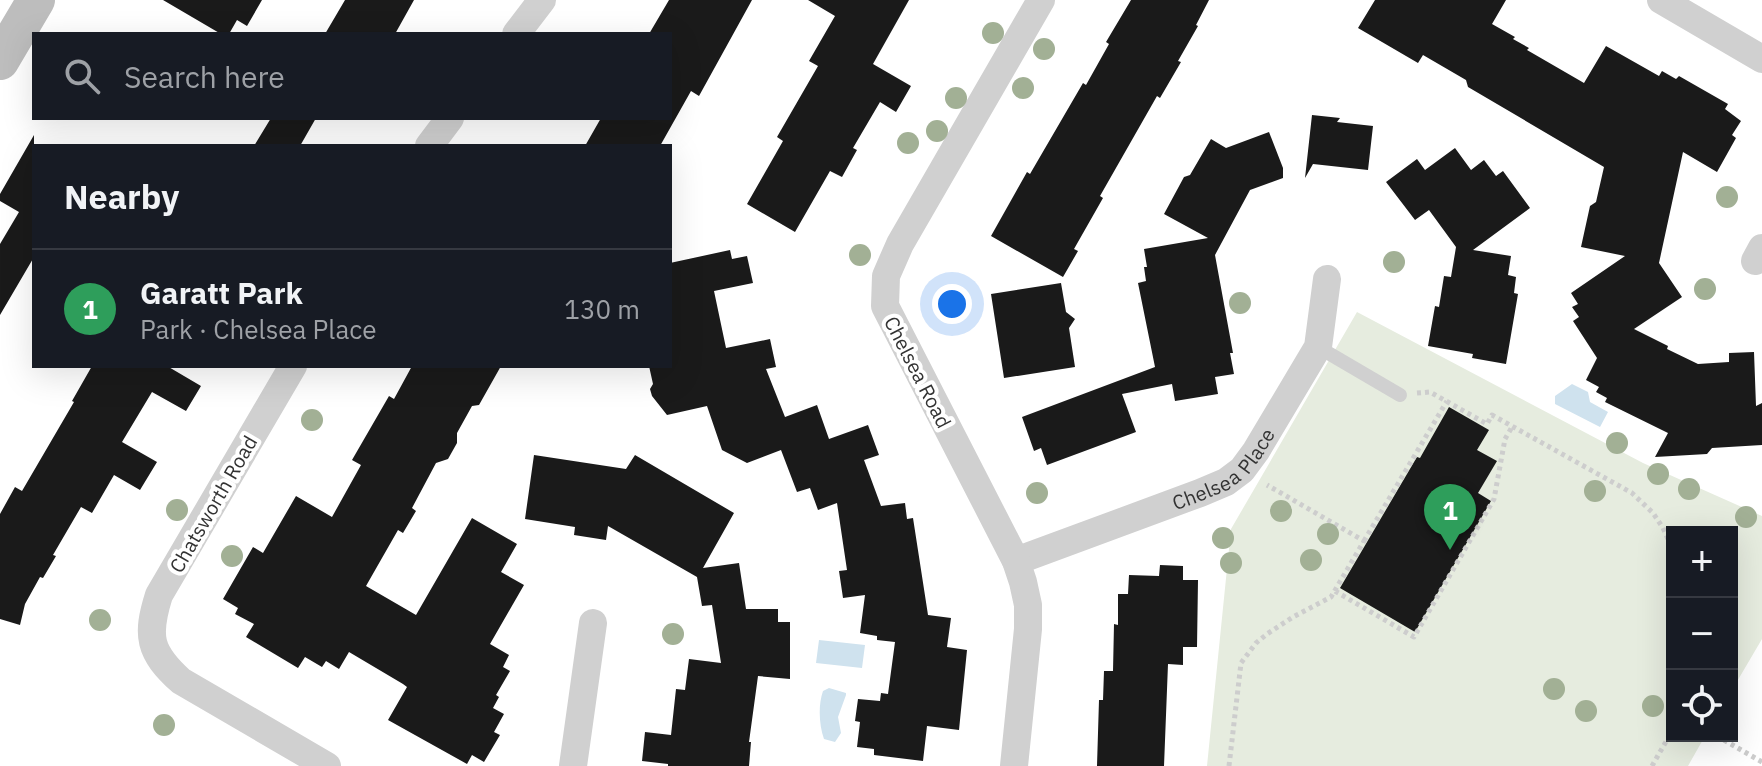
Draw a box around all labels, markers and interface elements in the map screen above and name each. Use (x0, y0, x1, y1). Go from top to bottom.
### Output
search box (32, 32, 672, 120)
icon: search (60, 54, 104, 98)
text: Search here (124, 57, 285, 96)
text: Nearby (64, 174, 179, 218)
text: Garatt Park (140, 273, 303, 312)
your location (932, 284, 972, 324)
text: 1 (82, 292, 98, 326)
text: 130 m (564, 292, 640, 326)
street label: Chelsea Road (878, 311, 958, 433)
text: Park · Chelsea Place (140, 312, 377, 346)
street label: Chelsea Place (1168, 423, 1280, 516)
street label: Chatsworth Road (163, 431, 263, 577)
pin: 1 (1424, 484, 1476, 550)
map controls (1666, 526, 1738, 742)
button: + (1666, 526, 1738, 598)
button: − (1666, 598, 1738, 670)
button: locate (1666, 670, 1738, 742)

